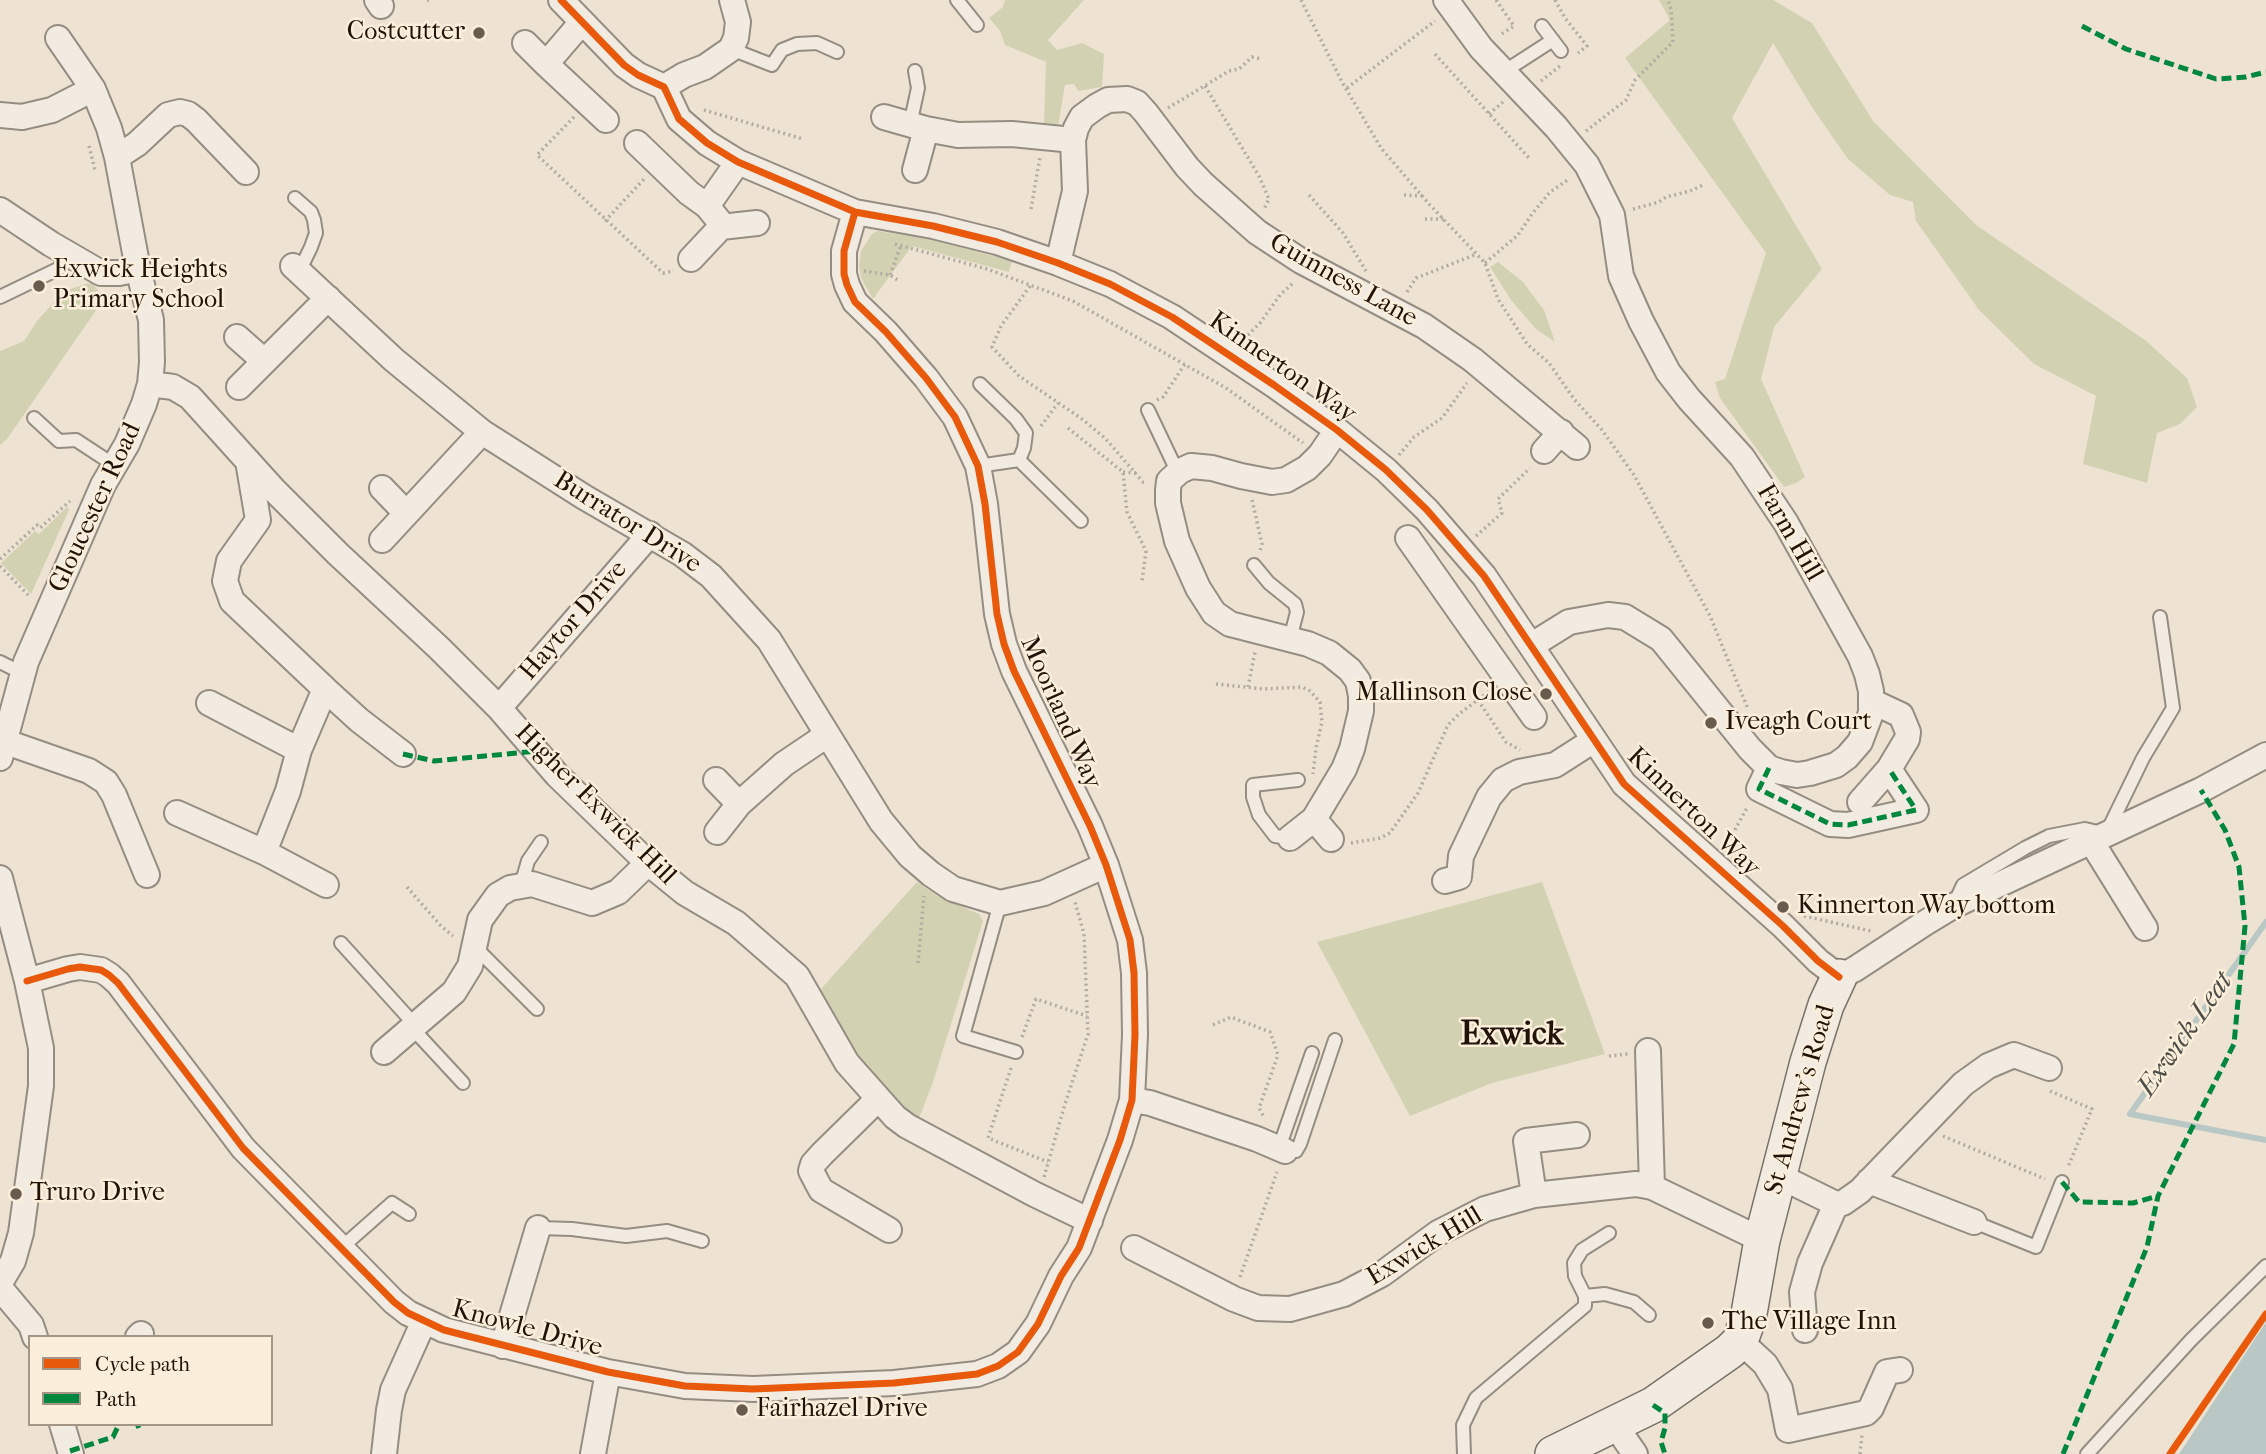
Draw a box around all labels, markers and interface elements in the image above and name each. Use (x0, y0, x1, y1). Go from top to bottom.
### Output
place label: Costcutter (347, 17, 465, 49)
marker: Costcutter (471, 25, 487, 41)
street label: Guinness Lane (1264, 228, 1422, 334)
place label: Exwick Heights Primary School (53, 255, 228, 316)
marker: Exwick Heights Primary School (31, 278, 47, 294)
street label: Kinnerton Way (1202, 306, 1362, 430)
street label: Gloucester Road (43, 418, 149, 598)
street label: Burrator Drive (547, 465, 707, 581)
street label: Farm Hill (1749, 479, 1829, 587)
street label: Haytor Drive (514, 555, 634, 687)
street label: Moorland Way (1012, 632, 1108, 794)
place label: Mallinson Close (1356, 678, 1532, 710)
marker: Mallinson Close (1538, 686, 1554, 702)
place label: Iveagh Court (1725, 707, 1872, 739)
marker: Iveagh Court (1703, 715, 1719, 731)
street label: Higher Exwick Hill (508, 718, 682, 892)
street label: Kinnerton Way (1620, 742, 1766, 884)
place label: Kinnerton Way bottom (1797, 891, 2055, 923)
marker: Kinnerton Way bottom (1775, 899, 1791, 915)
water label: Exwick Leat (2131, 966, 2241, 1104)
street label: St Andrew's Road (1759, 1002, 1843, 1198)
district label: Exwick (1461, 1016, 1563, 1056)
place label: Truro Drive (30, 1178, 165, 1210)
marker: Truro Drive (8, 1186, 24, 1202)
street label: Exwick Hill (1362, 1200, 1488, 1294)
street label: Knowle Drive (448, 1294, 606, 1364)
place label: The Village Inn (1722, 1307, 1897, 1339)
marker: The Village Inn (1700, 1315, 1716, 1331)
legend (28, 1335, 273, 1426)
text: Cycle path (95, 1352, 190, 1376)
text: Path (95, 1387, 136, 1411)
place label: Fairhazel Drive (756, 1394, 928, 1426)
marker: Fairhazel Drive (734, 1402, 750, 1418)

